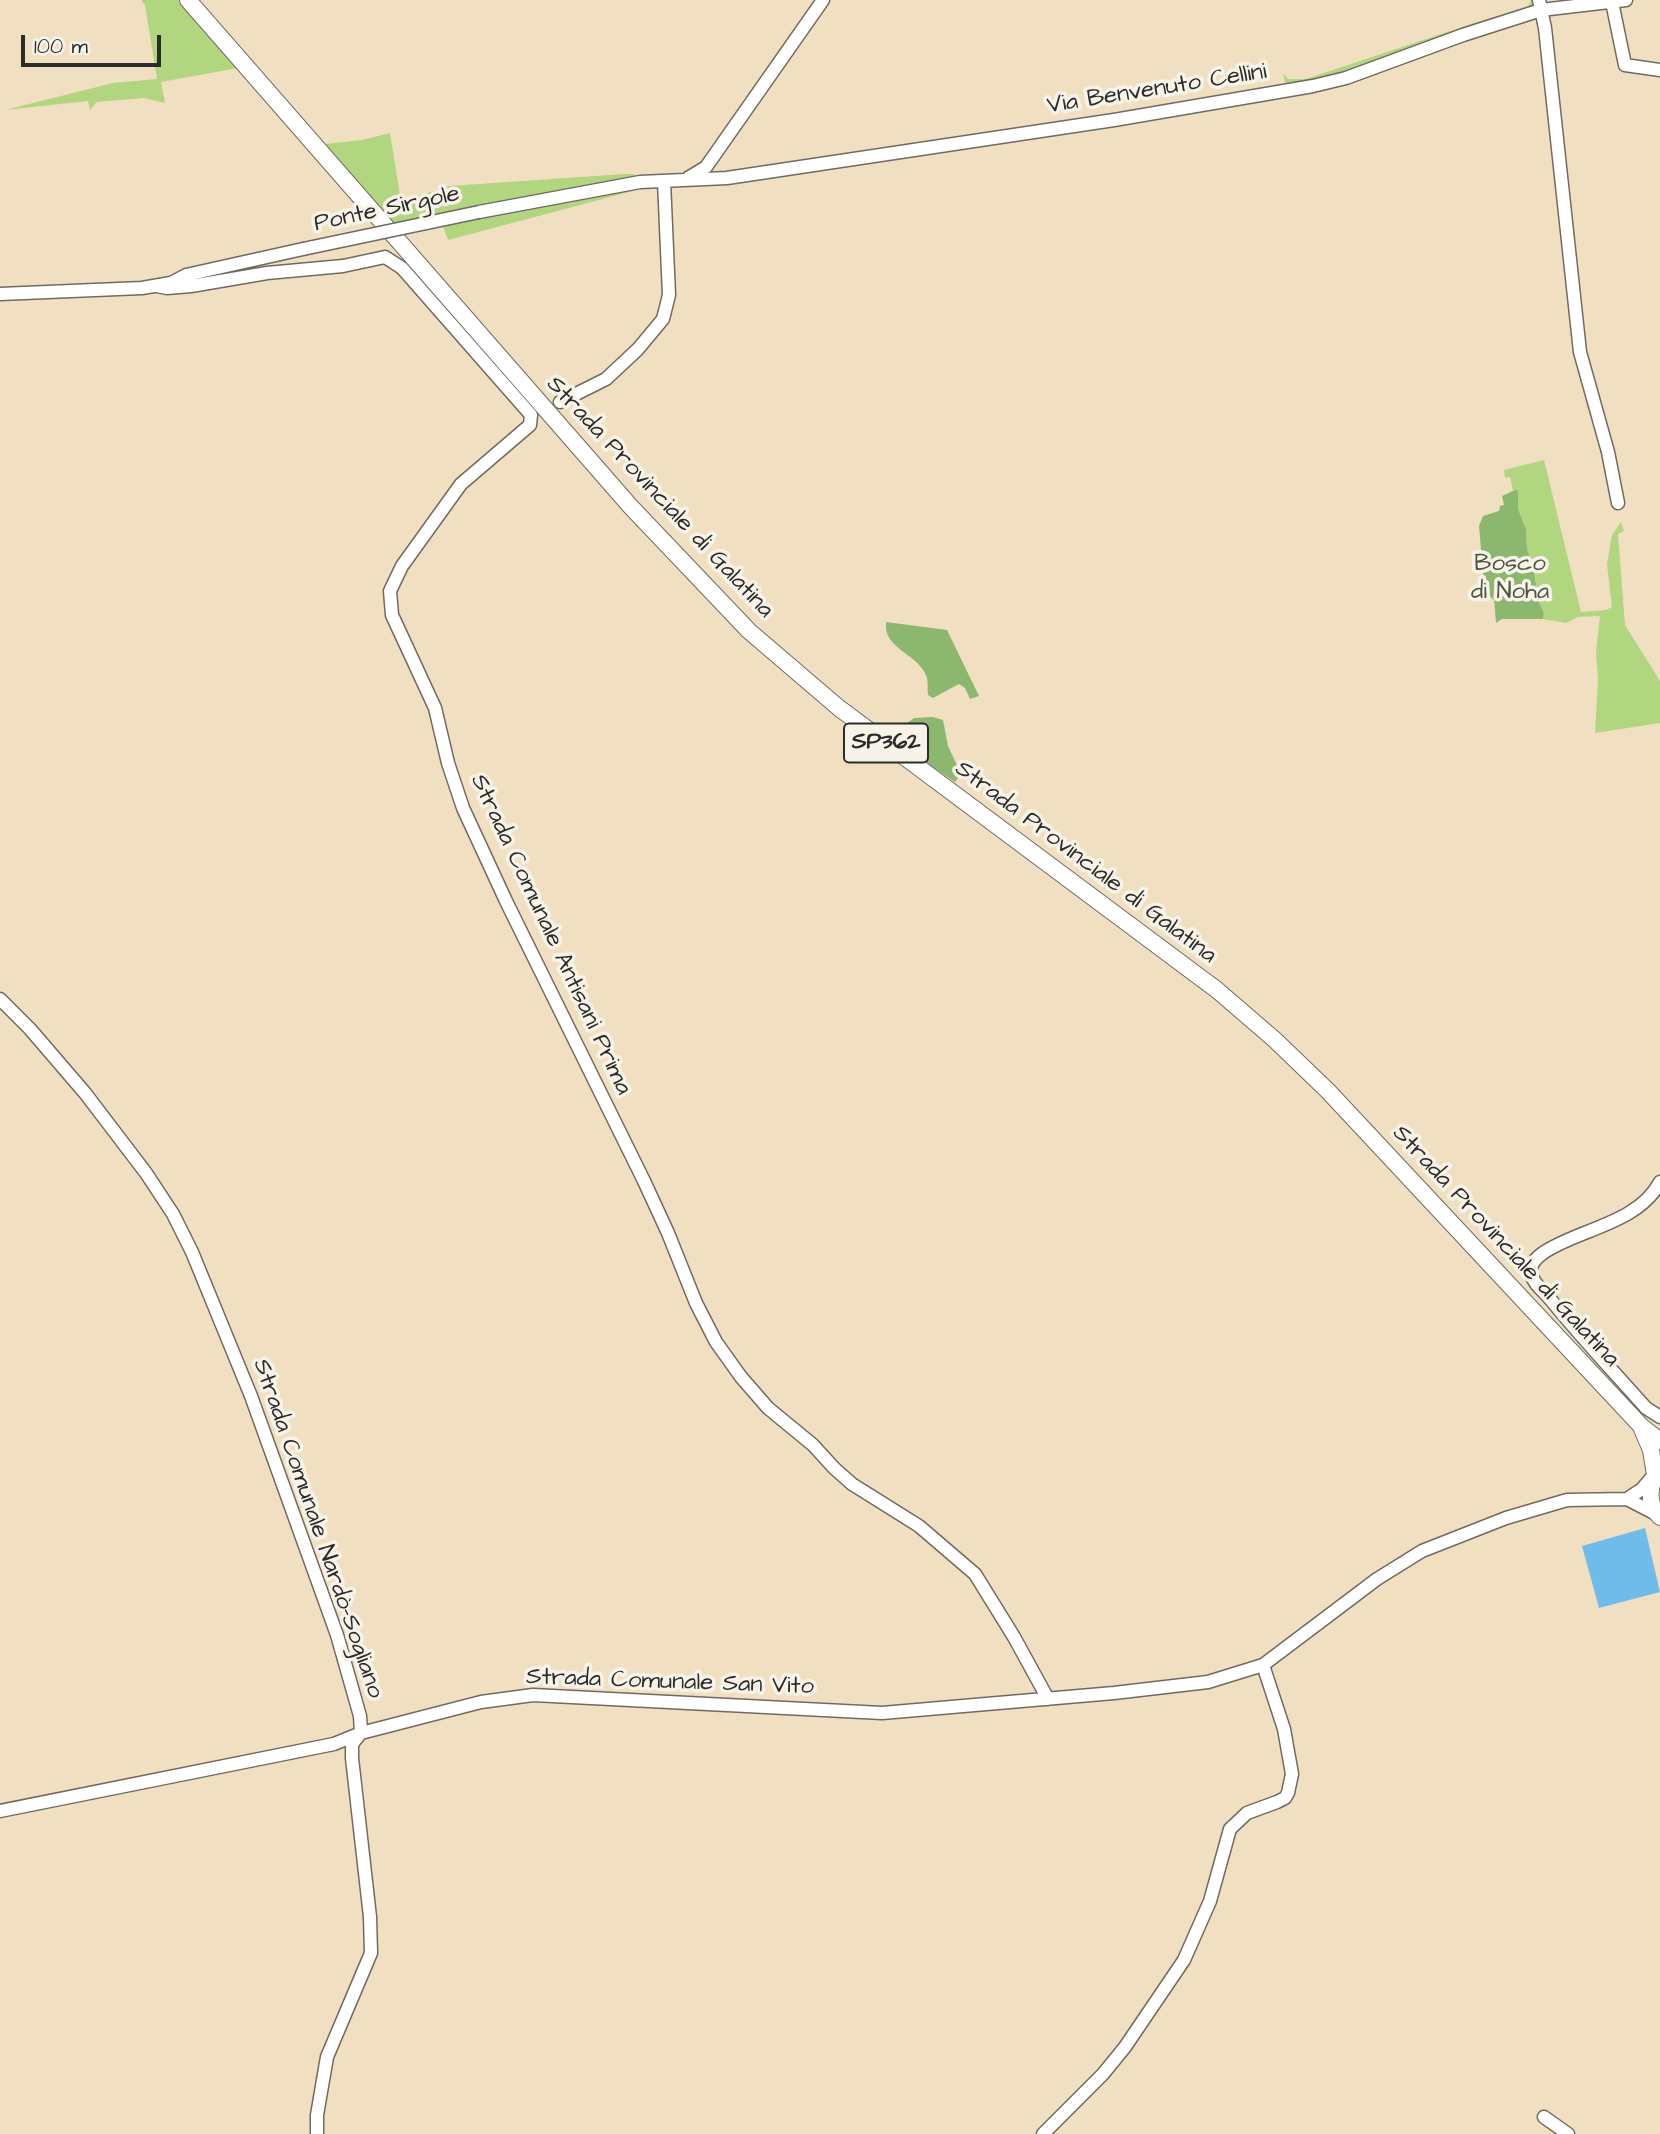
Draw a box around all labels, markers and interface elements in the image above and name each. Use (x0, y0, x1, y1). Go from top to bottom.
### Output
scale bar (24, 21, 164, 65)
text: 100 m (34, 32, 88, 61)
street label: Via Benvenuto Cellini (1045, 58, 1269, 122)
street label: Ponte Sirgole (312, 181, 462, 239)
street label: Strada Provinciale di Galatina (539, 371, 779, 625)
park label: Bosco di Noha (1471, 551, 1549, 607)
road number: SP362 (844, 723, 928, 762)
street label: Strada Provinciale di Galatina (948, 755, 1222, 971)
street label: Strada Comunale Antisani Prima (463, 770, 637, 1100)
street label: Strada Provinciale di Galatina (1385, 1120, 1625, 1374)
street label: Strada Comunale Nardò-Sogliano (245, 1356, 389, 1702)
street label: Strada Comunale San Vito (526, 1664, 814, 1702)

